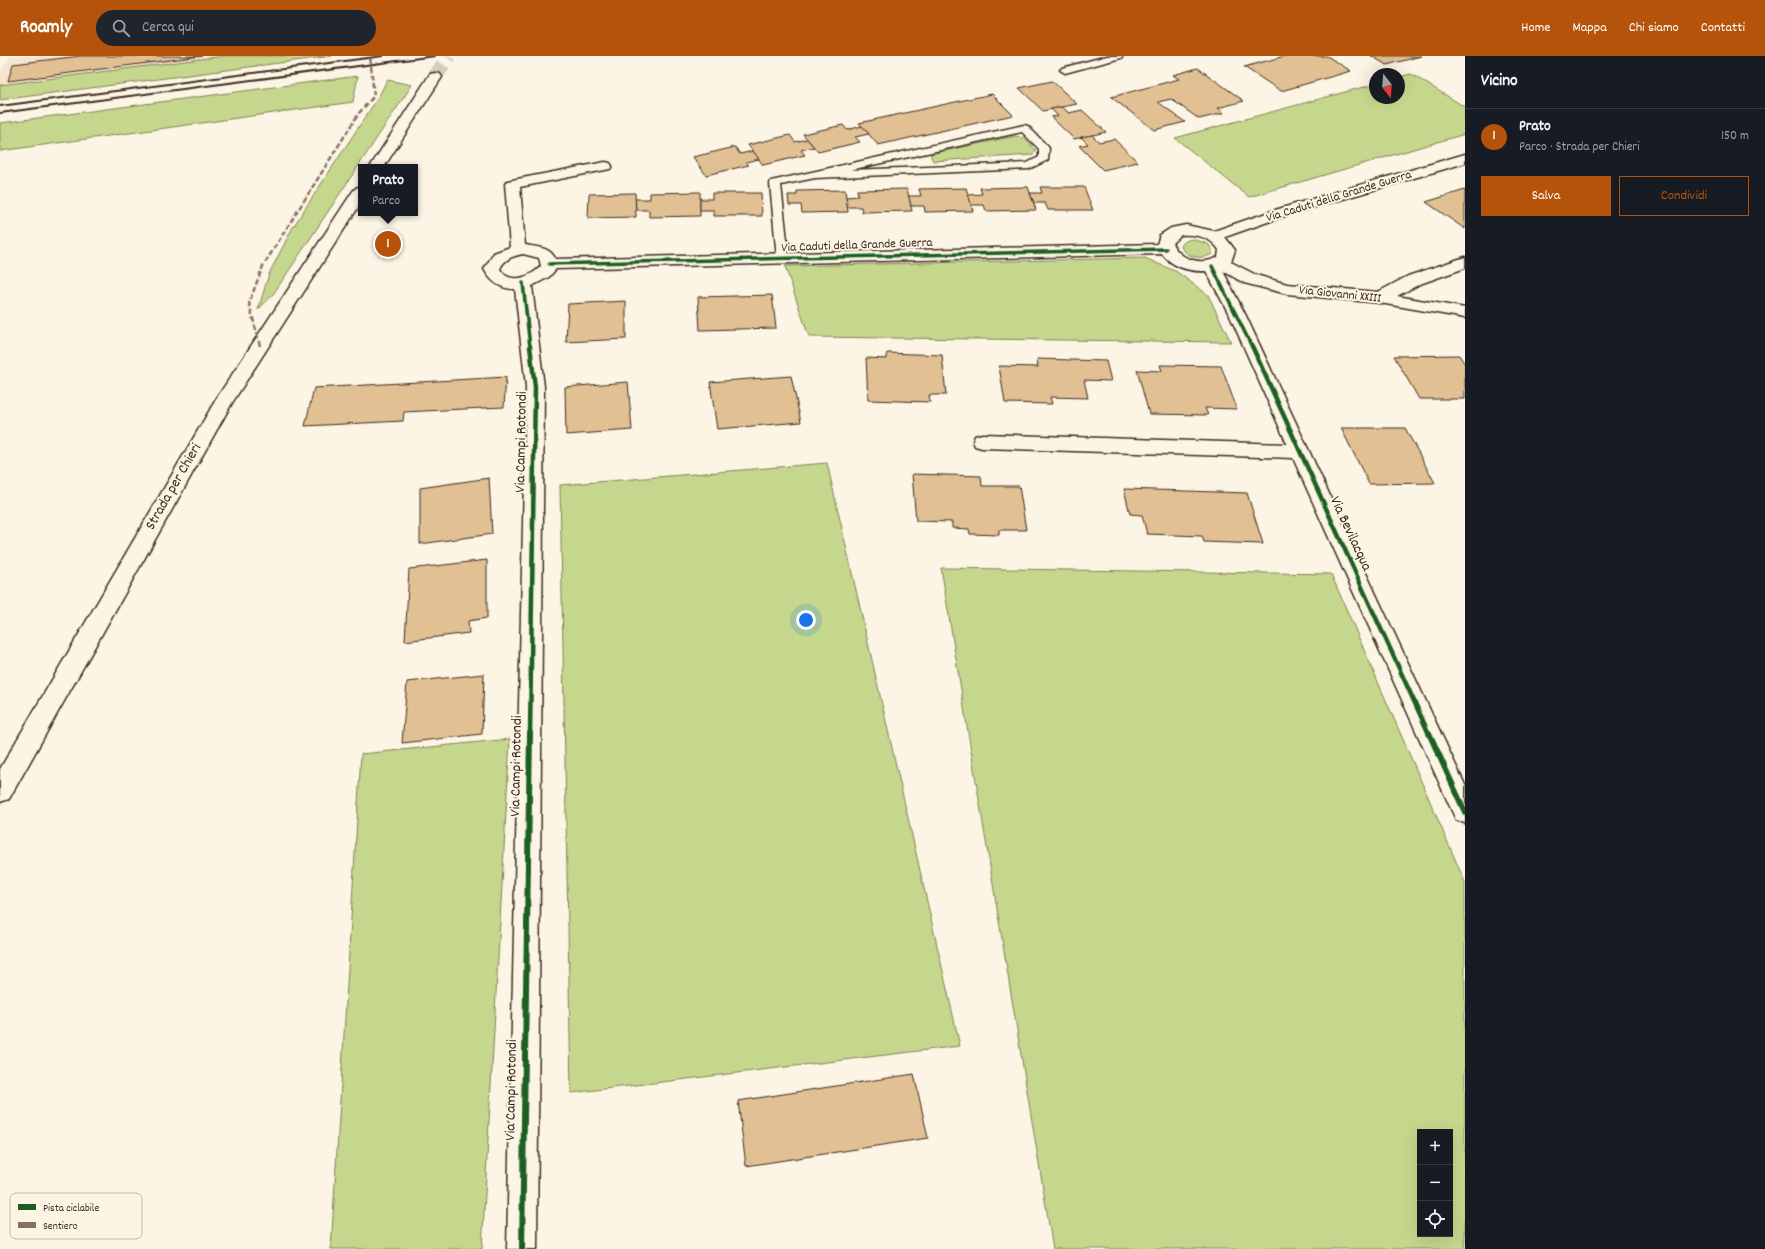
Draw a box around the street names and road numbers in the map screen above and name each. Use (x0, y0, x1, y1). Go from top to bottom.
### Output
street label: Via Caduti della Grande Guerra (1264, 166, 1415, 228)
street label: Via Caduti della Grande Guerra (781, 234, 934, 258)
street label: Via Giovanni XXIII (1298, 281, 1382, 309)
street label: Via Campi Rotondi (510, 391, 534, 493)
street label: Strada per Chieri (140, 439, 208, 534)
street label: Via Bevilacqua (1323, 493, 1377, 576)
street label: Via Campi Rotondi (505, 715, 529, 817)
street label: Via Campi Rotondi (500, 1039, 524, 1141)

